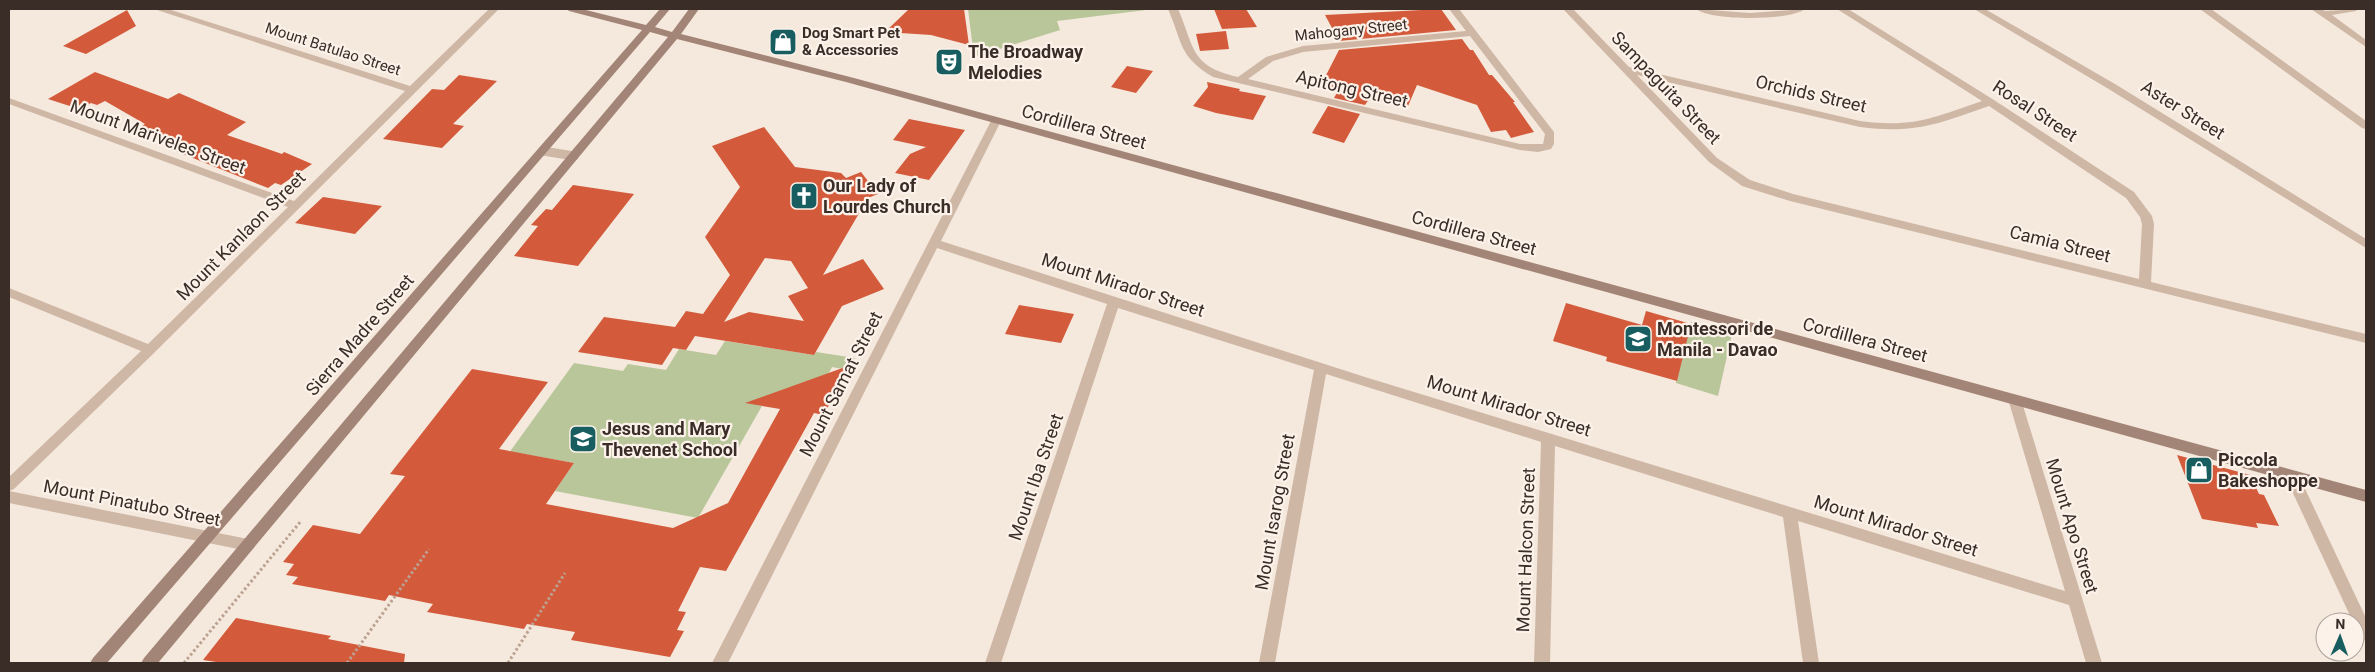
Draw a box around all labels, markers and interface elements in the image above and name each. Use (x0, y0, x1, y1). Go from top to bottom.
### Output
street label: Mahogany Street (1294, 15, 1408, 45)
street label: Mount Batulao Street (263, 19, 403, 79)
place label: Dog Smart Pet & Accessories (802, 24, 900, 59)
shop icon: Dog Smart Pet & Accessories (768, 27, 798, 57)
street label: Sampaguita Street (1607, 27, 1725, 148)
place label: The Broadway Melodies (968, 41, 1084, 83)
theatre icon: The Broadway Melodies (934, 47, 964, 77)
street label: Apitong Street (1294, 65, 1410, 112)
street label: Orchids Street (1753, 71, 1869, 117)
street label: Rosal Street (1989, 75, 2082, 146)
street label: Aster Street (2138, 76, 2229, 144)
street label: Mount Mariveles Street (67, 95, 249, 178)
street label: Cordillera Street (1019, 100, 1149, 153)
street label: Mount Kanlaon Street (172, 167, 310, 304)
place label: Our Lady of Lourdes Church (823, 175, 951, 217)
church icon: Our Lady of Lourdes Church (789, 181, 819, 211)
street label: Cordillera Street (1409, 206, 1539, 259)
street label: Camia Street (2007, 221, 2113, 266)
street label: Mount Mirador Street (1039, 248, 1207, 321)
street label: Sierra Madre Street (301, 270, 418, 400)
street label: Mount Samat Street (795, 308, 886, 460)
street label: Cordillera Street (1800, 313, 1930, 366)
place label: Montessori de Manila - Davao (1657, 318, 1778, 360)
school or university icon: Montessori de Manila - Davao (1623, 324, 1653, 354)
street label: Mount Mirador Street (1425, 371, 1594, 440)
street label: Mount Iba Street (1004, 410, 1067, 543)
place label: Jesus and Mary Thevenet School (602, 418, 738, 460)
school or university icon: Jesus and Mary Thevenet School (568, 424, 598, 454)
street label: Mount Isarog Street (1250, 432, 1299, 592)
place label: Piccola Bakeshoppe (2218, 449, 2318, 491)
shop icon: Piccola Bakeshoppe (2184, 455, 2214, 485)
street label: Mount Apo Street (2042, 456, 2103, 596)
street label: Mount Halcon Street (1512, 467, 1539, 633)
street label: Mount Pinatubo Street (42, 475, 222, 530)
street label: Mount Mirador Street (1812, 491, 1981, 560)
north arrow (2315, 612, 2365, 662)
text: N (2335, 616, 2346, 632)

